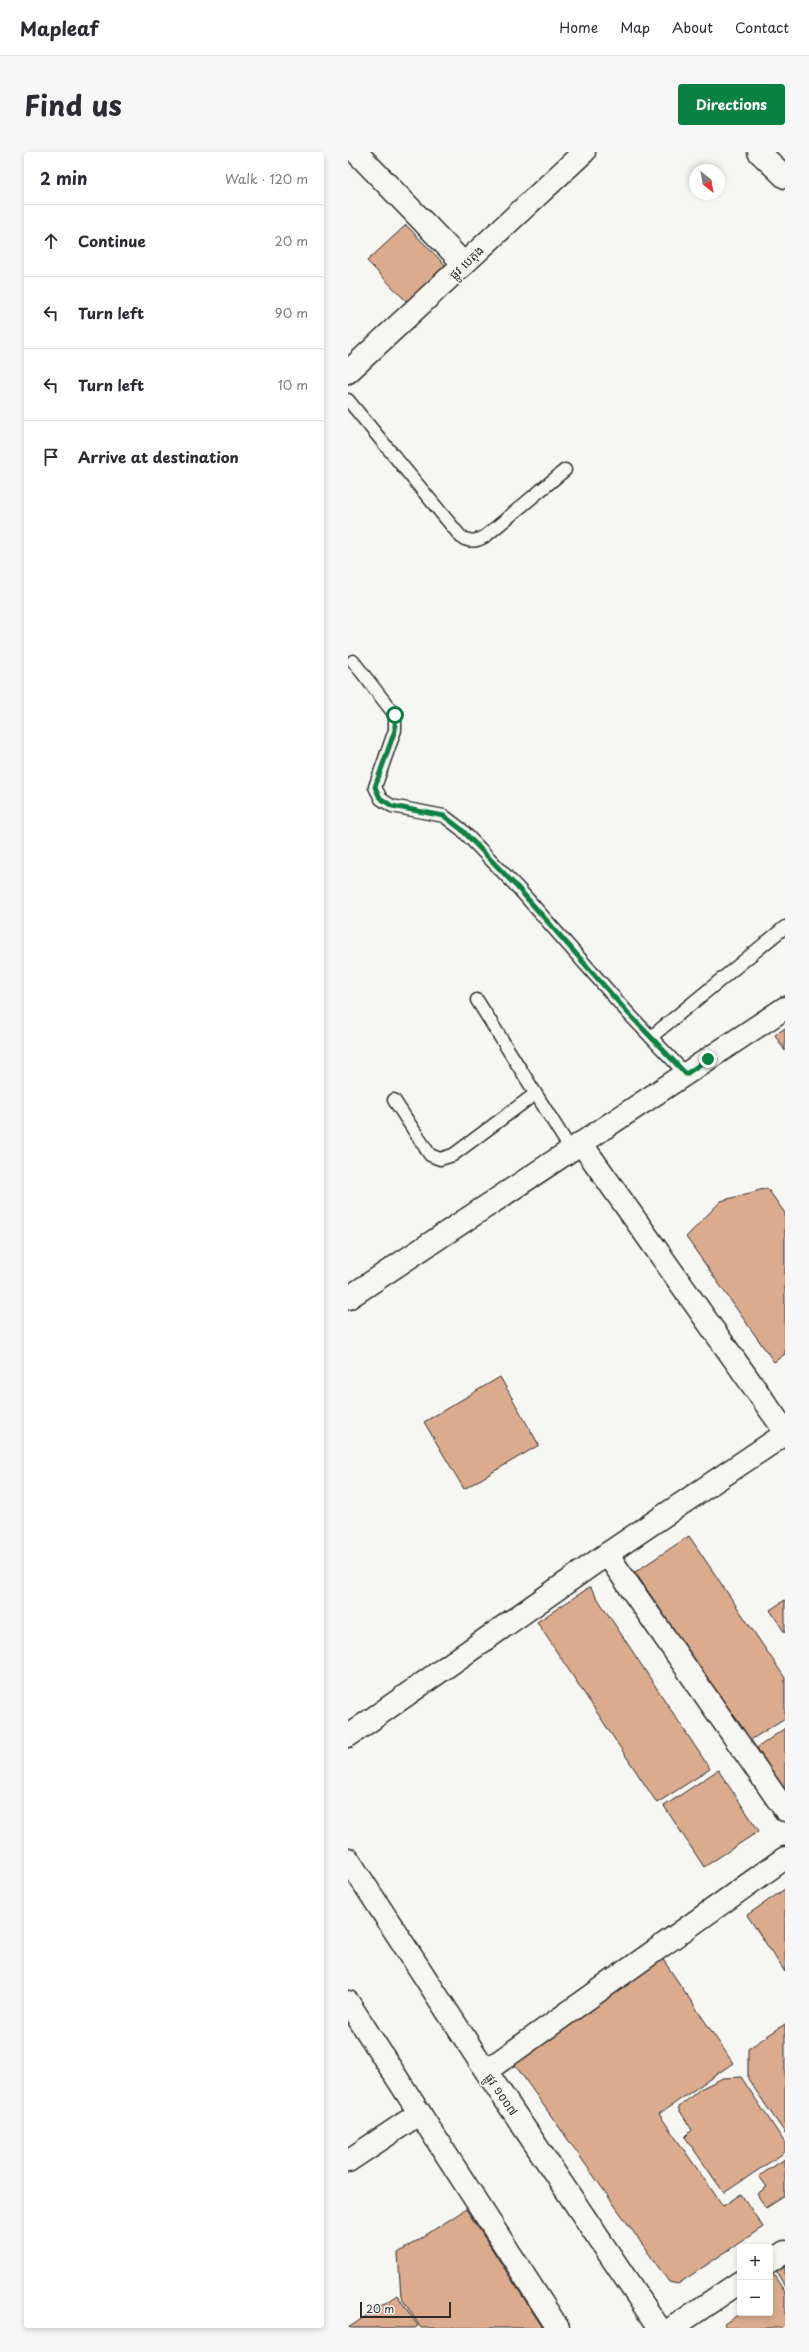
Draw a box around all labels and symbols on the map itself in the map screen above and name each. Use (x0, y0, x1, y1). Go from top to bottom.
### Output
north arrow (689, 164, 725, 200)
street label: ផ្លូវ បេតុង (445, 241, 489, 285)
route start (386, 706, 404, 724)
route end (699, 1050, 717, 1068)
street label: ផ្លូវ ១០០៧ (479, 2069, 523, 2120)
scale bar (360, 2300, 451, 2319)

